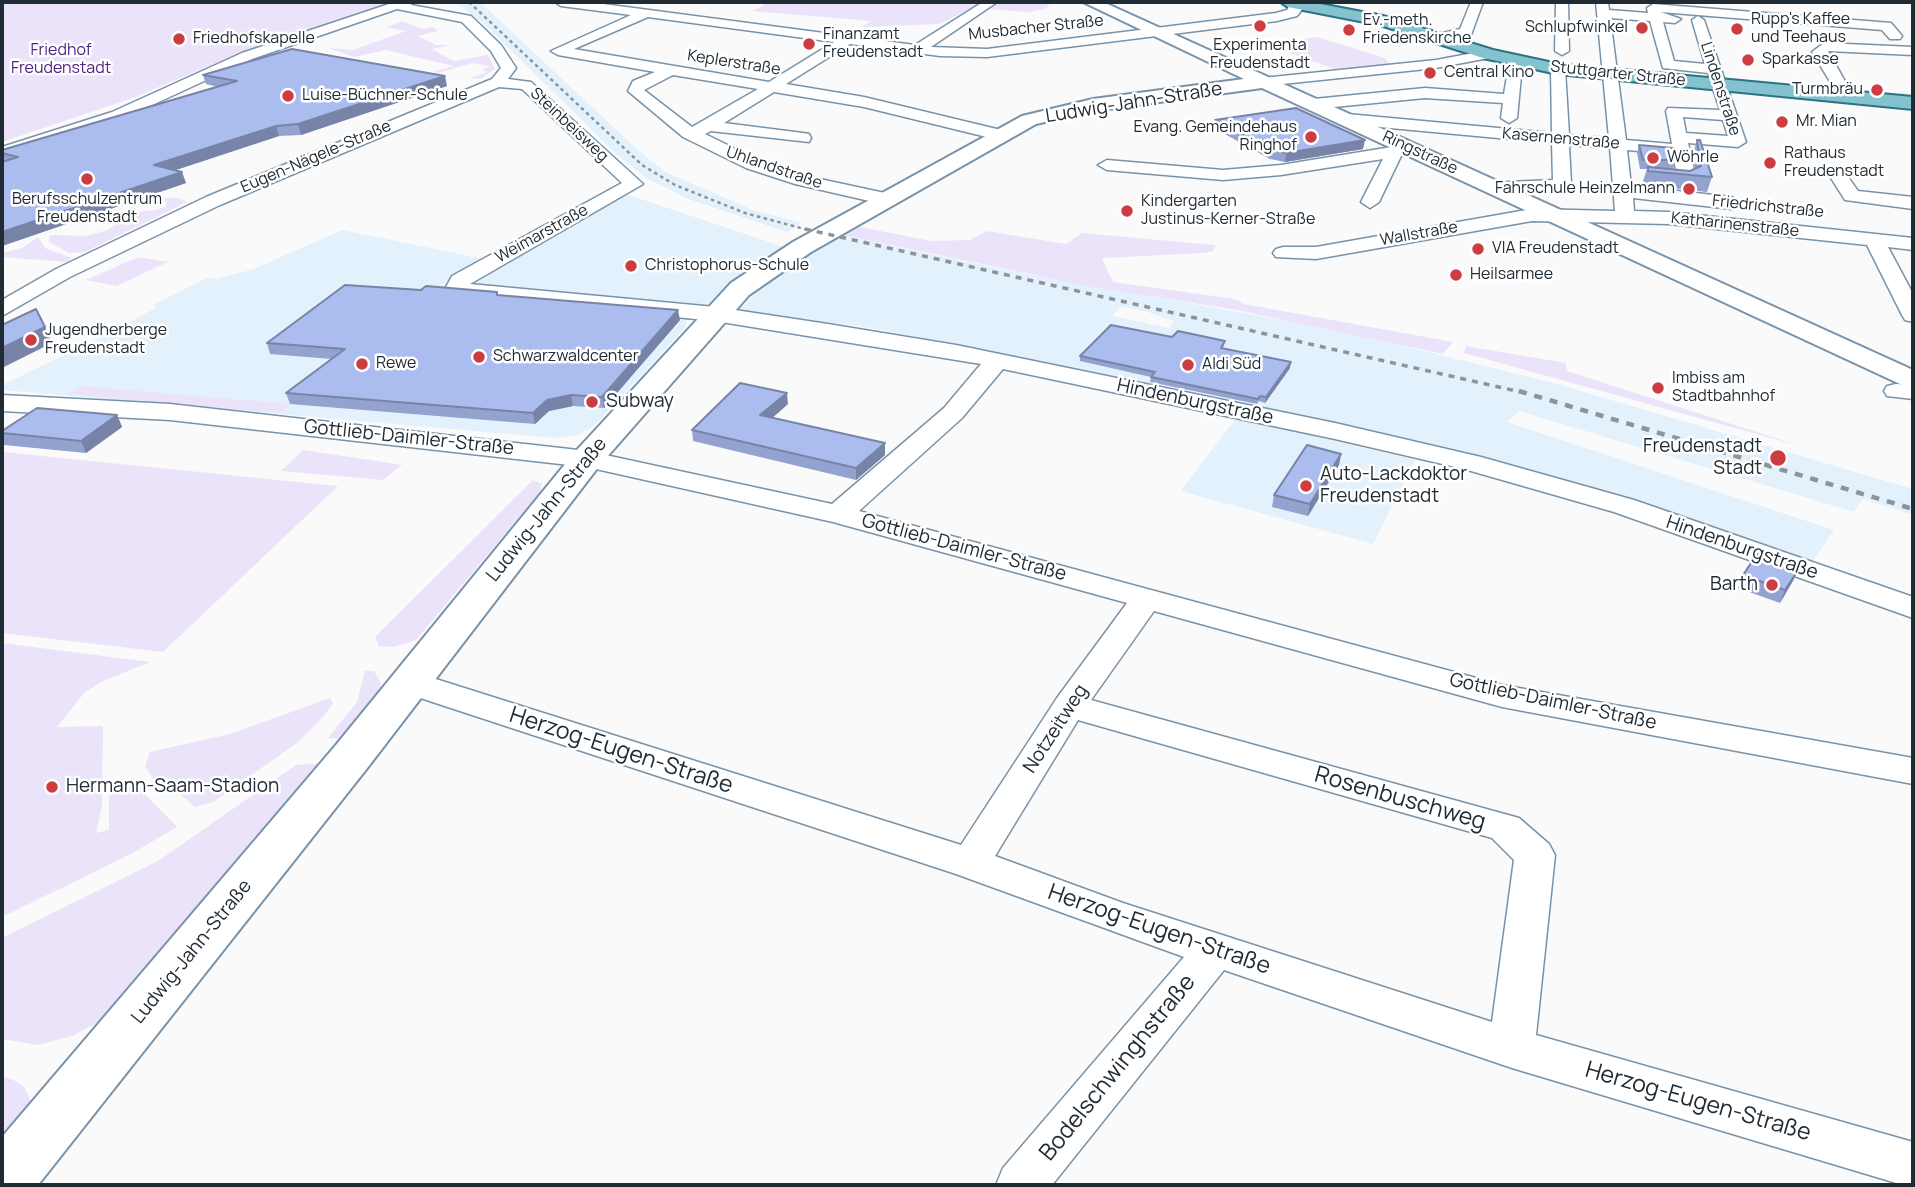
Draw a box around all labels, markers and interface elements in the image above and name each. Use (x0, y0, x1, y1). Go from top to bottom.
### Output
place label: Rupp's Kaffee und Teehaus (1751, 10, 1850, 48)
street label: Musbacher Straße (967, 11, 1105, 45)
place label: Ev.-meth. Friedenskirche (1363, 11, 1471, 49)
marker: Experimenta Freudenstadt (1252, 18, 1268, 34)
place label: Schlupfwinkel (1525, 18, 1628, 38)
marker: Schlupfwinkel (1634, 20, 1650, 36)
marker: Rupp's Kaffee und Teehaus (1729, 21, 1745, 37)
marker: Ev.-meth. Friedenskirche (1341, 22, 1357, 38)
place label: Finanzamt Freudenstadt (823, 25, 923, 63)
place label: Friedhofskapelle (193, 29, 315, 49)
marker: Friedhofskapelle (171, 31, 187, 47)
marker: Finanzamt Freudenstadt (801, 36, 817, 52)
place label: Experimenta Freudenstadt (1210, 36, 1310, 74)
street label: Lindenstraße (1696, 40, 1744, 138)
park label: Friedhof Freudenstadt (11, 41, 111, 79)
street label: Keplerstraße (686, 46, 782, 80)
place label: Sparkasse (1762, 50, 1839, 70)
marker: Sparkasse (1740, 52, 1756, 68)
street label: Stuttgarter Straße (1550, 57, 1686, 91)
place label: Central Kino (1444, 63, 1534, 83)
marker: Central Kino (1422, 65, 1438, 81)
street label: Ludwig-Jahn-Straße (1044, 78, 1224, 128)
place label: Turmbräu (1792, 80, 1863, 100)
marker: Turmbräu (1869, 82, 1885, 98)
street label: Steinbeisweg (526, 84, 612, 166)
place label: Luise-Büchner-Schule (302, 86, 468, 106)
marker: Luise-Büchner-Schule (280, 88, 296, 104)
place label: Mr. Mian (1796, 112, 1857, 132)
marker: Mr. Mian (1774, 114, 1790, 130)
street label: Eugen-Nägele-Straße (238, 117, 394, 197)
place label: Evang. Gemeindehaus Ringhof (1134, 118, 1297, 156)
street label: Kasernenstraße (1501, 124, 1621, 154)
street label: Ringstraße (1379, 127, 1461, 179)
marker: Evang. Gemeindehaus Ringhof (1303, 129, 1319, 145)
street label: Uhlandstraße (723, 143, 825, 193)
place label: Rathaus Freudenstadt (1784, 144, 1884, 182)
place label: Wöhrle (1667, 148, 1719, 168)
marker: Wöhrle (1645, 150, 1661, 166)
marker: Rathaus Freudenstadt (1762, 155, 1778, 171)
marker: Berufsschulzentrum Freudenstadt (79, 171, 95, 187)
place label: Fahrschule Heinzelmann (1495, 179, 1675, 199)
marker: Fahrschule Heinzelmann (1681, 181, 1697, 197)
place label: Berufsschulzentrum Freudenstadt (12, 190, 162, 228)
place label: Kindergarten Justinus-Kerner-Straße (1141, 192, 1315, 230)
street label: Friedrichstraße (1711, 192, 1825, 222)
street label: Weimarstraße (492, 201, 592, 267)
marker: Kindergarten Justinus-Kerner-Straße (1119, 203, 1135, 219)
street label: Katharinenstraße (1670, 209, 1800, 241)
street label: Wallstraße (1379, 218, 1459, 250)
place label: VIA Freudenstadt (1492, 239, 1619, 259)
marker: VIA Freudenstadt (1470, 241, 1486, 257)
place label: Christophorus-Schule (645, 256, 809, 276)
marker: Christophorus-Schule (623, 258, 639, 274)
place label: Heilsarmee (1470, 265, 1553, 285)
marker: Heilsarmee (1448, 267, 1464, 283)
place label: Jugendherberge Freudenstadt (45, 321, 167, 359)
marker: Jugendherberge Freudenstadt (23, 332, 39, 348)
place label: Schwarzwaldcenter (493, 347, 638, 367)
marker: Schwarzwaldcenter (471, 349, 487, 365)
place label: Rewe (376, 354, 416, 374)
place label: Aldi Süd (1202, 355, 1261, 375)
marker: Rewe (354, 356, 370, 372)
marker: Aldi Süd (1180, 357, 1196, 373)
place label: Imbiss am Stadtbahnhof (1672, 369, 1775, 407)
street label: Hindenburgstraße (1115, 374, 1275, 430)
marker: Imbiss am Stadtbahnhof (1650, 380, 1666, 396)
place label: Subway (606, 391, 674, 413)
marker: Subway (584, 394, 600, 410)
street label: Gottlieb-Daimler-Straße (303, 416, 515, 460)
street label: Ludwig-Jahn-Straße (482, 433, 612, 587)
place label: Freudenstadt Stadt (1643, 436, 1762, 480)
marker: Freudenstadt Stadt (1768, 448, 1788, 468)
place label: Auto-Lackdoktor Freudenstadt (1320, 464, 1467, 508)
marker: Auto-Lackdoktor Freudenstadt (1298, 478, 1314, 494)
street label: Gottlieb-Daimler-Straße (859, 510, 1069, 586)
street label: Hindenburgstraße (1663, 511, 1821, 585)
place label: Barth (1710, 574, 1758, 596)
marker: Barth (1764, 577, 1780, 593)
street label: Gottlieb-Daimler-Straße (1447, 669, 1659, 735)
street label: Notzeitweg (1019, 680, 1093, 778)
street label: Herzog-Eugen-Straße (506, 702, 736, 800)
street label: Rosenbuschweg (1311, 761, 1489, 837)
place label: Hermann-Saam-Stadion (66, 776, 279, 798)
marker: Hermann-Saam-Stadion (44, 779, 60, 795)
street label: Ludwig-Jahn-Straße (127, 875, 257, 1029)
street label: Herzog-Eugen-Straße (1044, 879, 1274, 981)
street label: Bodelschwinghstraße (1034, 969, 1202, 1167)
street label: Herzog-Eugen-Straße (1582, 1057, 1814, 1147)

